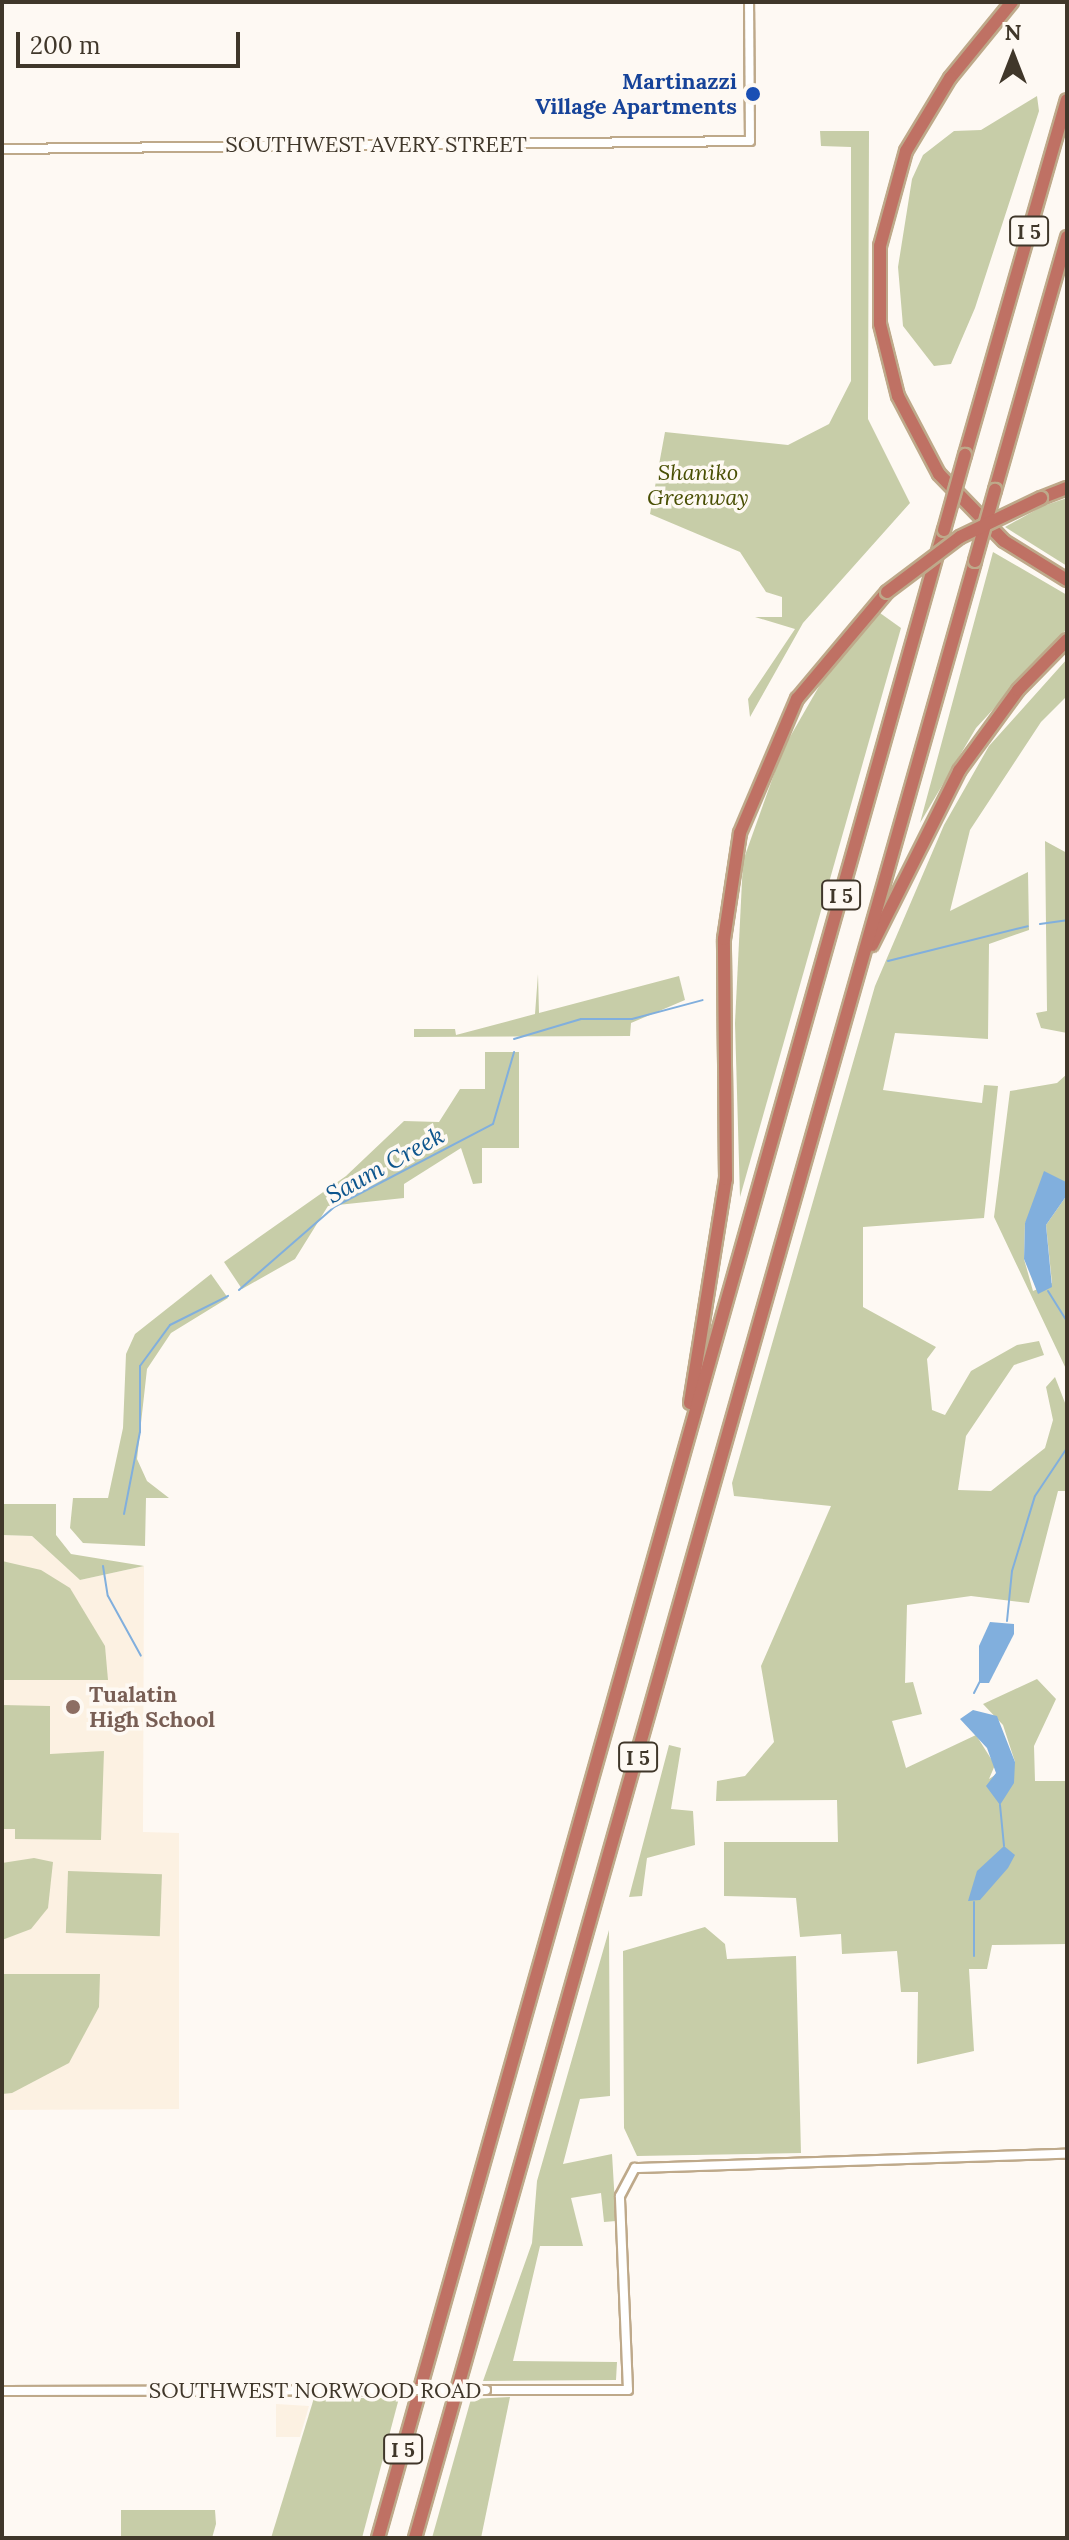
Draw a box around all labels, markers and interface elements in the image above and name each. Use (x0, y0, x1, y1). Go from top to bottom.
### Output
scale bar (20, 16, 244, 66)
north arrow (973, 16, 1053, 96)
text: N (1004, 18, 1022, 46)
text: 200 m (30, 30, 100, 61)
place label: Martinazzi Village Apartments (535, 68, 737, 120)
marker: Martinazzi Village Apartments (744, 85, 762, 103)
street label: SOUTHWEST AVERY STREET (225, 132, 527, 158)
road number: I 5 (1009, 215, 1049, 247)
park label: Shaniko Greenway (647, 459, 749, 510)
road number: I 5 (821, 879, 861, 911)
water label: Saum Creek (321, 1121, 449, 1209)
place label: Tualatin High School (89, 1681, 215, 1732)
marker: Tualatin High School (64, 1698, 82, 1716)
road number: I 5 (618, 1741, 658, 1773)
street label: SOUTHWEST NORWOOD ROAD (149, 2378, 481, 2404)
road number: I 5 (383, 2433, 423, 2465)

